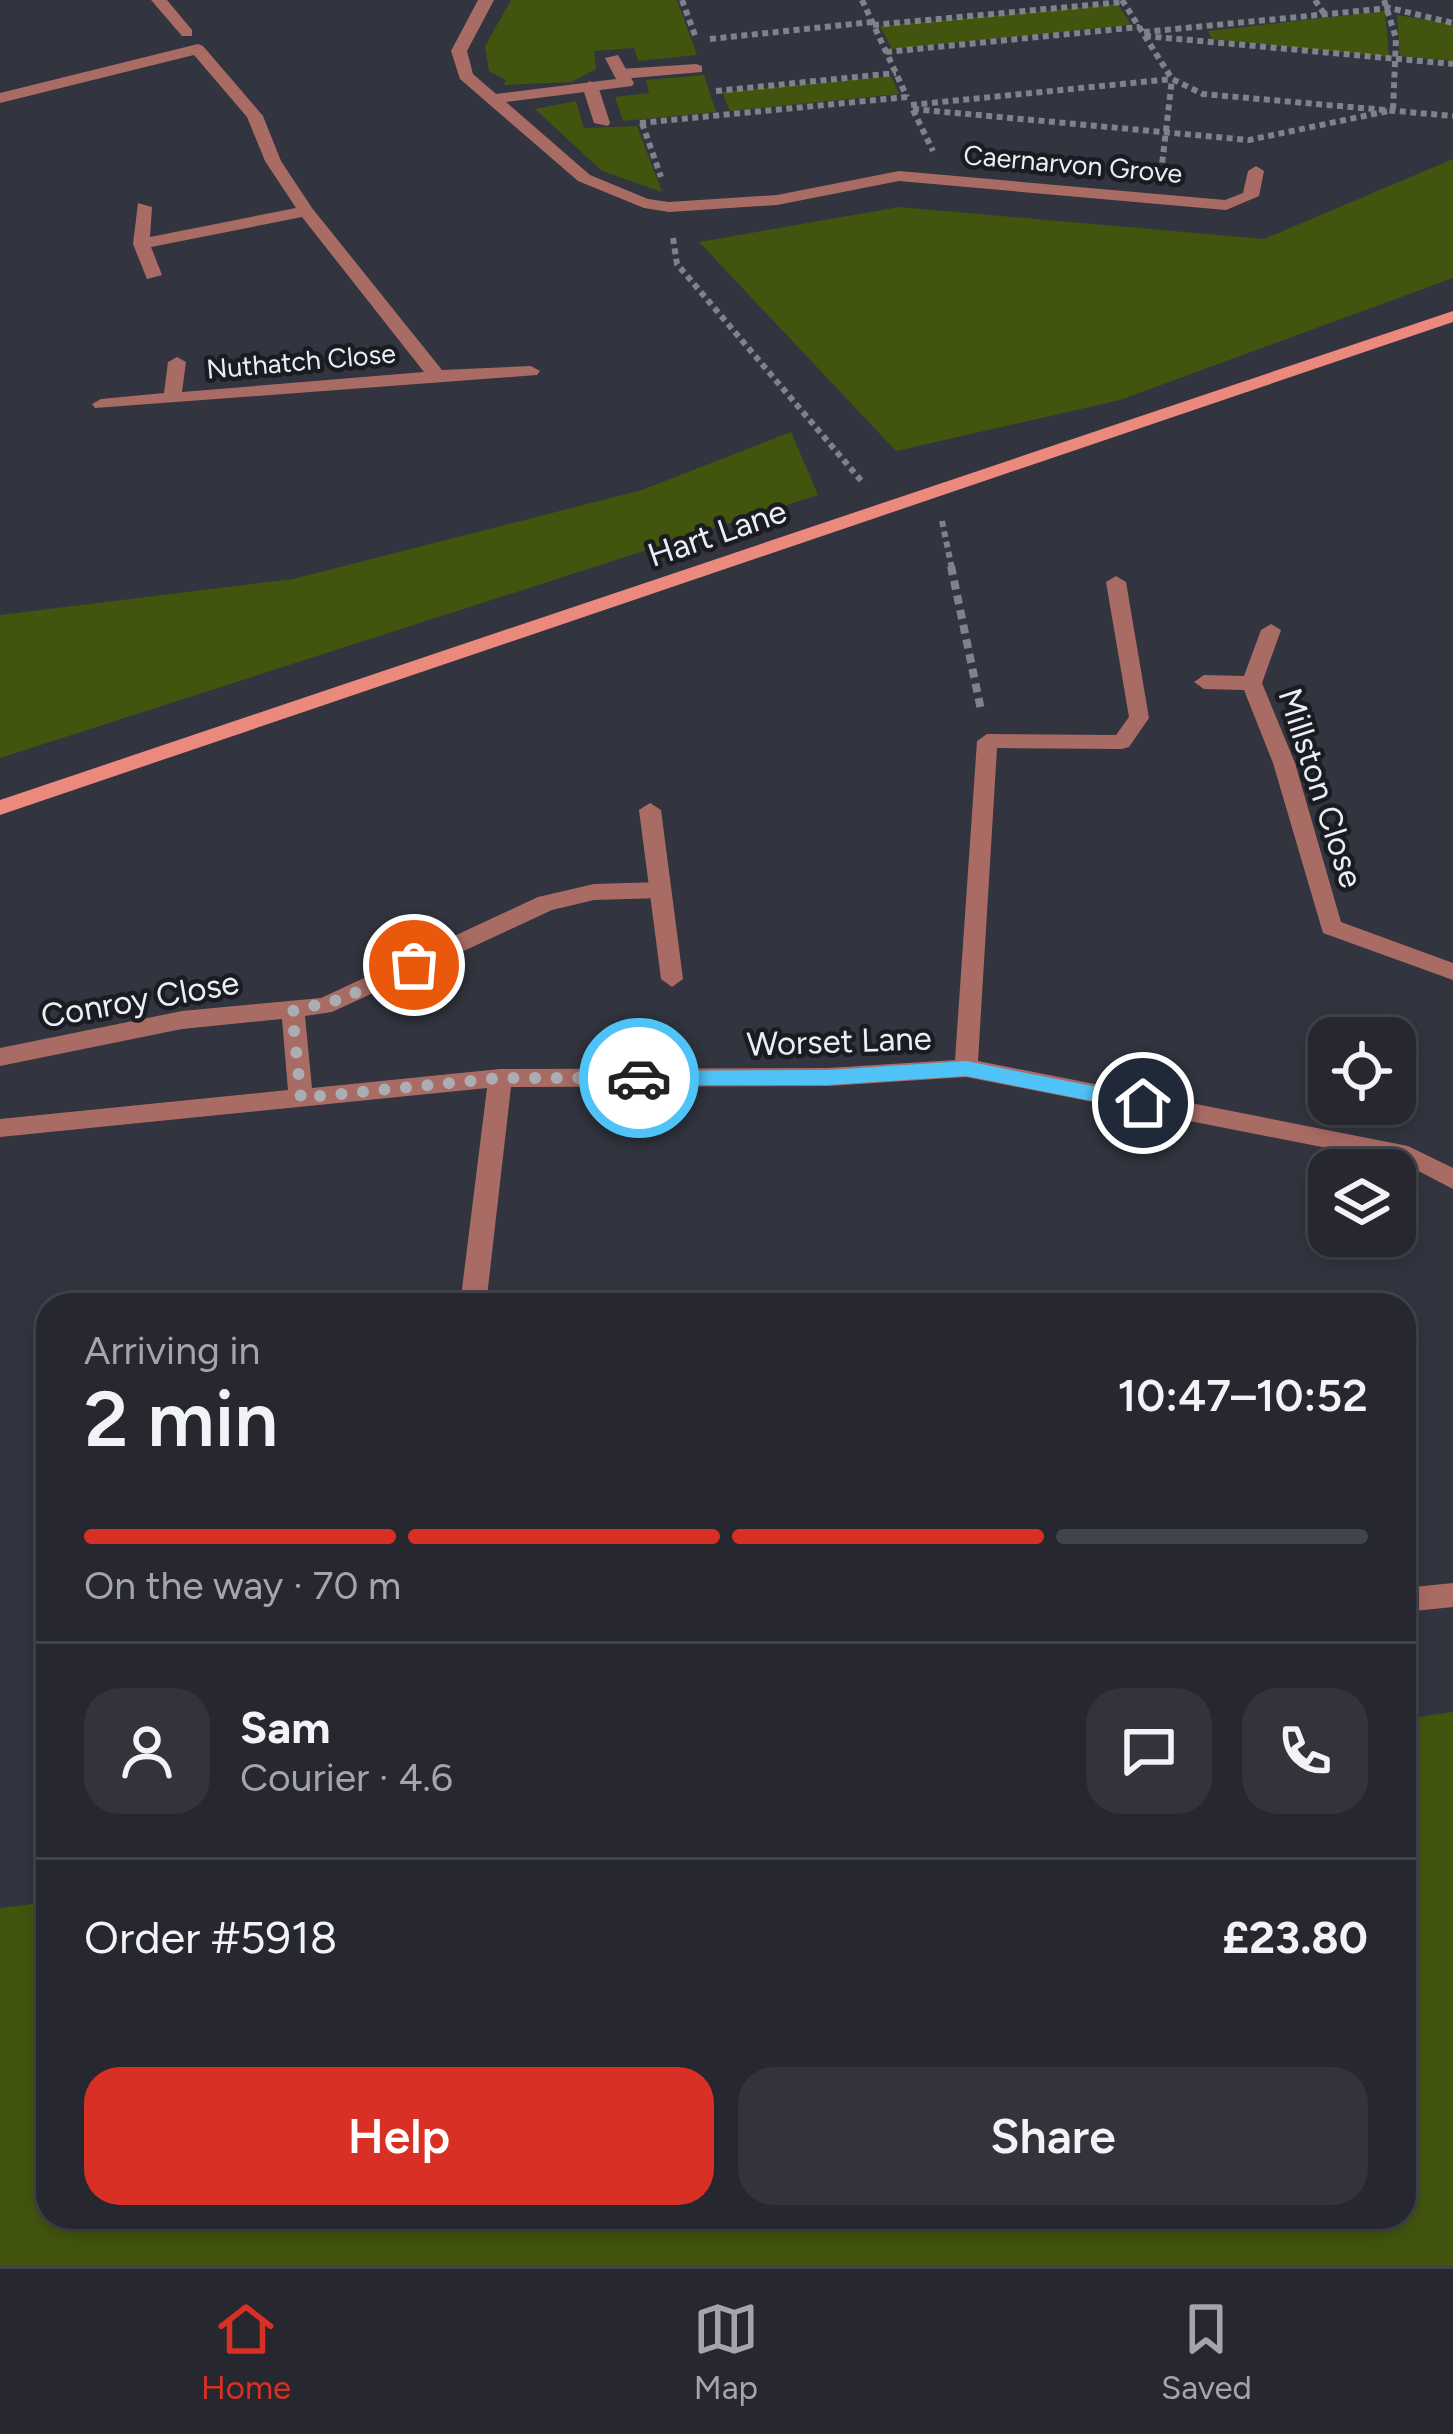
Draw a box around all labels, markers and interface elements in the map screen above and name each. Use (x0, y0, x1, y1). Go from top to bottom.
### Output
street label: Caernarvon Grove (962, 138, 1184, 190)
street label: Nuthatch Close (205, 336, 397, 386)
street label: Hart Lane (643, 491, 791, 575)
street label: Millston Close (1270, 683, 1372, 893)
pin (363, 914, 465, 1016)
icon: bag (381, 932, 447, 998)
street label: Conroy Close (38, 962, 242, 1036)
map controls (1308, 1017, 1416, 1257)
button: locate (1308, 1017, 1416, 1125)
courier (579, 1018, 699, 1138)
street label: Worset Lane (746, 1018, 932, 1064)
icon: car (606, 1045, 672, 1111)
pin (1092, 1052, 1194, 1154)
icon: home (1110, 1070, 1176, 1136)
button: layers (1308, 1149, 1416, 1257)
text: Arriving in (84, 1327, 260, 1374)
text: 10:47–10:52 (1117, 1368, 1368, 1422)
text: 2 min (84, 1372, 278, 1466)
text: On the way · 70 m (84, 1562, 401, 1609)
button: person (84, 1688, 210, 1814)
button: chat (1086, 1688, 1212, 1814)
button: phone (1242, 1688, 1368, 1814)
text: Sam (240, 1700, 331, 1754)
text: Courier · 4.6 (240, 1754, 453, 1801)
text: Order #5918 (84, 1910, 337, 1964)
text: £23.80 (1222, 1910, 1368, 1964)
button: Help (84, 2067, 714, 2205)
button: Share (738, 2067, 1368, 2205)
tab: Home (201, 2296, 291, 2407)
tab: Map (693, 2296, 759, 2407)
tab: Saved (1161, 2296, 1252, 2407)

